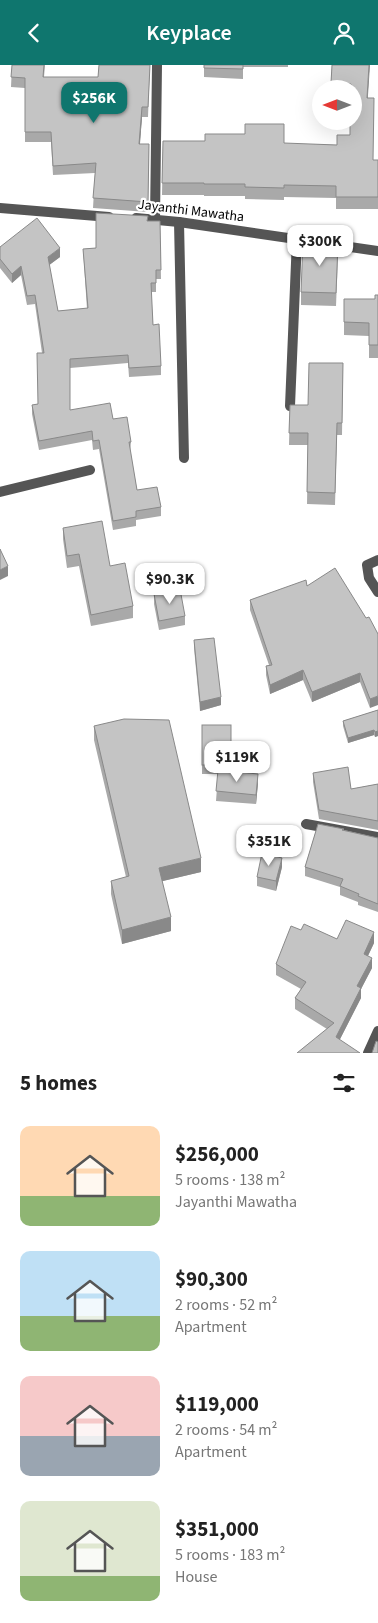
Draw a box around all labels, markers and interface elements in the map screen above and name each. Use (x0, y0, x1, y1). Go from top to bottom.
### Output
text: Keyplace (146, 17, 232, 49)
icon: back (20, 19, 48, 47)
icon: person (330, 19, 358, 47)
north arrow (312, 80, 362, 130)
map controls (312, 80, 362, 130)
pin: $256K (59, 82, 129, 124)
text: $256K (72, 87, 116, 109)
street label: Jayanthi Mawatha (137, 195, 245, 227)
pin: $300K (285, 225, 355, 267)
text: $300K (298, 230, 342, 252)
pin: $90.3K (129, 563, 211, 605)
text: $90.3K (146, 568, 194, 590)
pin: $119K (202, 741, 272, 783)
text: $119K (215, 746, 259, 768)
pin: $351K (234, 825, 304, 867)
text: $351K (247, 830, 291, 852)
text: 5 homes (20, 1068, 97, 1098)
icon: filters (330, 1069, 358, 1097)
text: $256,000 (175, 1139, 259, 1169)
icon: home (60, 1146, 120, 1206)
text: 5 rooms · 138 m² (175, 1169, 285, 1191)
text: Jayanthi Mawatha (175, 1191, 297, 1213)
text: $90,300 (175, 1264, 248, 1294)
icon: home (60, 1271, 120, 1331)
text: 2 rooms · 52 m² (175, 1294, 277, 1316)
text: Apartment (175, 1316, 247, 1338)
text: $119,000 (175, 1389, 259, 1419)
icon: home (60, 1396, 120, 1456)
text: 2 rooms · 54 m² (175, 1419, 277, 1441)
text: Apartment (175, 1441, 247, 1463)
text: $351,000 (175, 1514, 259, 1544)
icon: home (60, 1521, 120, 1581)
text: 5 rooms · 183 m² (175, 1544, 285, 1566)
text: House (175, 1566, 217, 1588)

